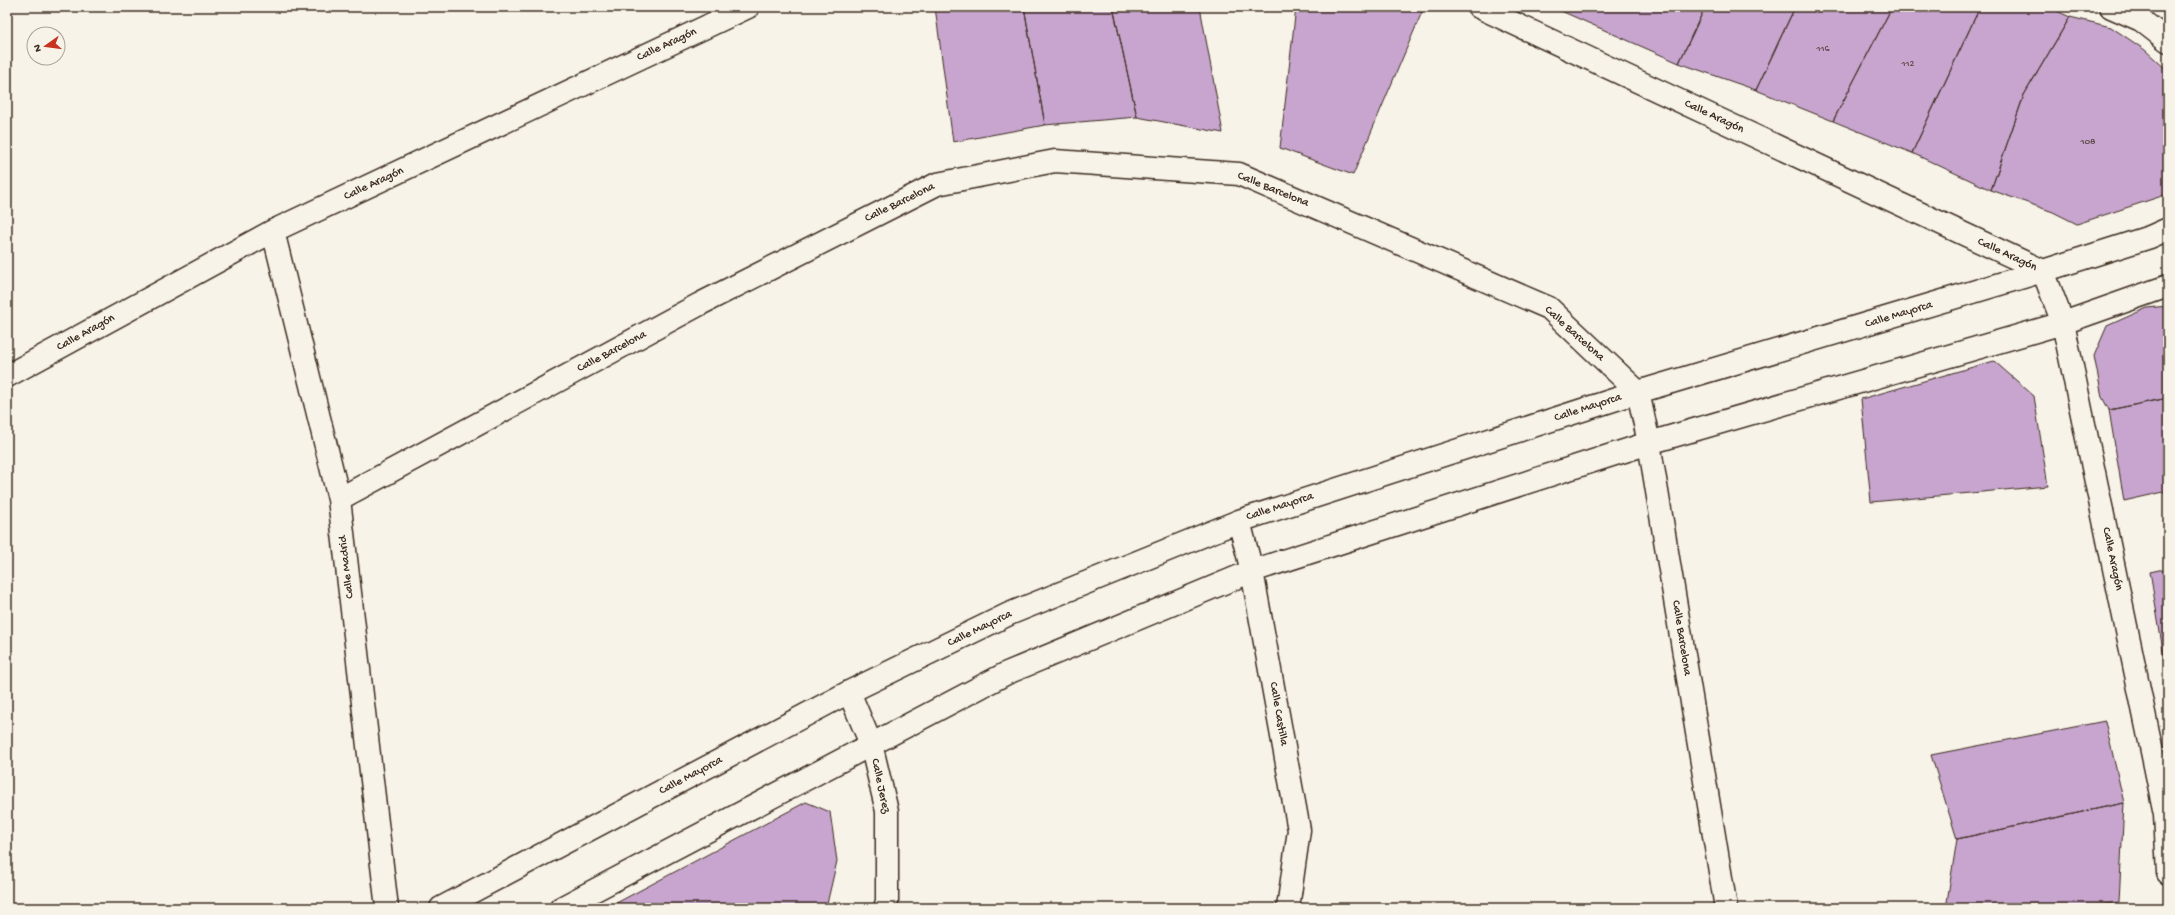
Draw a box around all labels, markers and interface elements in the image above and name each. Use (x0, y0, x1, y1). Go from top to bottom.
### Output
street label: Calle Aragón (635, 25, 699, 65)
north arrow (26, 26, 66, 66)
text: N (32, 43, 45, 53)
house number: 116 (1815, 43, 1830, 55)
house number: 112 (1901, 58, 1915, 70)
street label: Calle Aragón (1682, 97, 1746, 137)
house number: 108 (2079, 136, 2096, 148)
street label: Calle Aragón (342, 164, 406, 204)
street label: Calle Barcelona (1235, 169, 1311, 211)
street label: Calle Barcelona (863, 180, 938, 226)
street label: Calle Aragón (1975, 235, 2039, 275)
street label: Calle Mayorca (1864, 298, 1935, 332)
street label: Calle Barcelona (1541, 303, 1607, 365)
street label: Calle Aragón (55, 311, 118, 355)
street label: Calle Barcelona (575, 328, 649, 376)
street label: Calle Mayorca (1553, 390, 1624, 425)
street label: Calle Mayorca (1245, 489, 1316, 524)
street label: Calle Aragón (2098, 526, 2126, 592)
street label: Calle Madrid (336, 534, 358, 599)
street label: Calle Barcelona (1668, 599, 1694, 677)
street label: Calle Mayorca (946, 607, 1015, 651)
street label: Calle Castilla (1266, 681, 1291, 747)
street label: Calle Mayorca (657, 753, 725, 799)
street label: Calle Jerez (867, 757, 893, 815)

